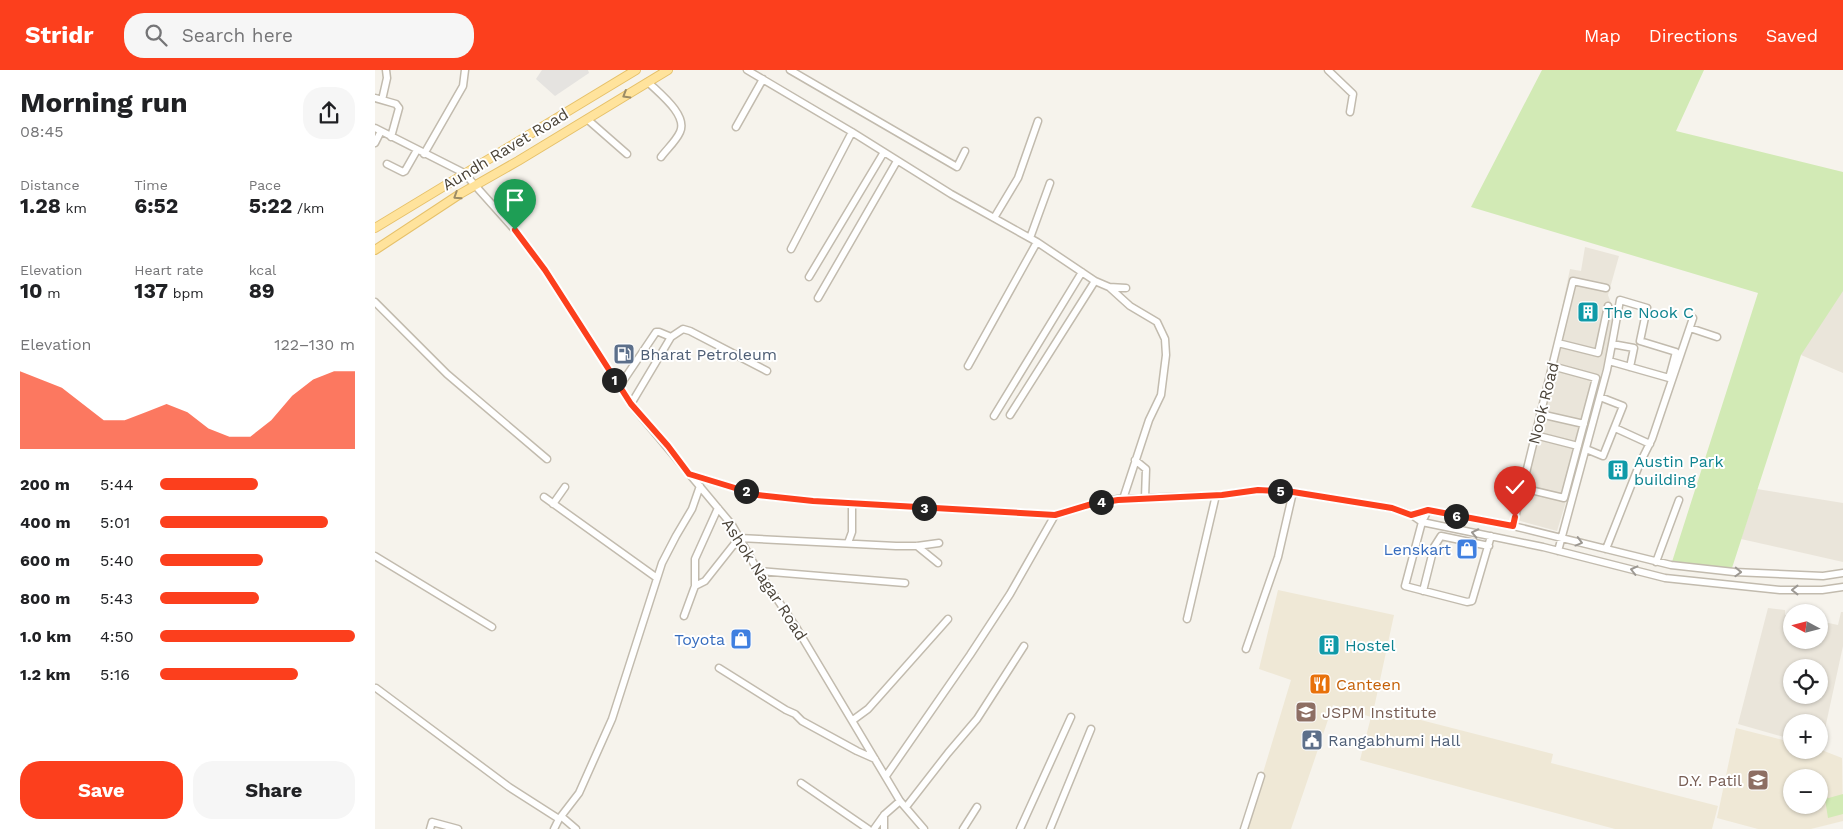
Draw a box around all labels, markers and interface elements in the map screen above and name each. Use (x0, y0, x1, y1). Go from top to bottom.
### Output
search box (124, 13, 474, 58)
text: Stridr (25, 21, 94, 49)
icon: search (142, 21, 170, 49)
text: Search here (182, 24, 293, 47)
text: Map (1584, 25, 1621, 46)
text: Directions (1649, 25, 1738, 46)
text: Saved (1766, 25, 1818, 46)
text: Morning run (20, 86, 188, 119)
button: share (303, 87, 355, 139)
one-way arrow (623, 89, 632, 99)
street label: Aundh Ravet Road (439, 104, 572, 195)
text: 08:45 (20, 122, 64, 141)
text: Distance (20, 177, 80, 193)
text: Time (134, 177, 168, 193)
text: Pace (249, 177, 281, 193)
pin (494, 179, 536, 230)
icon: arrive (501, 186, 529, 214)
one-way arrow (453, 190, 462, 200)
text: 1.28 (20, 193, 61, 218)
text: 6:52 (134, 193, 178, 218)
text: 5:22 (249, 193, 292, 218)
text: km (61, 200, 87, 216)
text: /km (292, 200, 324, 216)
text: Elevation (20, 262, 83, 278)
text: Heart rate (134, 262, 204, 278)
text: kcal (249, 262, 276, 278)
text: 10 (20, 278, 43, 303)
text: 137 (134, 278, 168, 303)
text: 89 (249, 278, 275, 303)
text: m (43, 285, 61, 301)
text: bpm (168, 285, 204, 301)
building icon: The Nook C (1576, 300, 1600, 324)
place label: The Nook C (1604, 303, 1694, 322)
text: Elevation (20, 335, 91, 354)
text: 122–130 m (274, 335, 355, 354)
fuel station icon: Bharat Petroleum (612, 342, 636, 366)
place label: Bharat Petroleum (640, 345, 777, 364)
street label: Nook Road (1524, 360, 1563, 446)
pin: 1 (601, 368, 627, 392)
text: 1 (611, 372, 618, 388)
place label: Austin Park building (1634, 452, 1723, 489)
building icon: Austin Park building (1606, 458, 1630, 482)
pin (1494, 466, 1536, 517)
icon: check (1501, 473, 1529, 501)
text: 200 m (20, 475, 70, 494)
text: 5:44 (100, 475, 134, 494)
pin: 2 (733, 478, 759, 504)
pin: 5 (1267, 478, 1293, 504)
text: 2 (742, 483, 751, 499)
text: 5 (1276, 483, 1285, 499)
pin: 4 (1089, 490, 1113, 514)
text: 4 (1097, 494, 1106, 510)
pin: 3 (911, 496, 937, 520)
text: 3 (920, 500, 929, 516)
pin: 6 (1443, 504, 1469, 528)
text: 6 (1452, 508, 1461, 524)
text: 400 m (20, 513, 71, 532)
text: 5:01 (100, 513, 130, 532)
street label: Ashok Nagar Road (718, 515, 811, 644)
one-way arrow (1471, 528, 1480, 538)
one-way arrow (1574, 536, 1583, 547)
shop icon: Lenskart (1455, 537, 1479, 561)
place label: Lenskart (1383, 540, 1451, 559)
text: 600 m (20, 551, 70, 570)
text: 5:40 (100, 551, 134, 570)
one-way arrow (1629, 565, 1638, 576)
one-way arrow (1734, 567, 1742, 577)
one-way arrow (1790, 585, 1798, 595)
text: 800 m (20, 589, 70, 608)
text: 5:43 (100, 589, 133, 608)
north arrow (1783, 604, 1827, 649)
map controls (1783, 604, 1828, 814)
text: 1.0 km (20, 627, 71, 646)
text: 4:50 (100, 627, 134, 646)
shop icon: Toyota (729, 627, 753, 651)
place label: Toyota (674, 630, 725, 649)
building icon: Hostel (1317, 633, 1341, 657)
place label: Hostel (1345, 636, 1396, 655)
button: locate (1783, 659, 1828, 704)
text: 1.2 km (20, 665, 71, 684)
text: 5:16 (100, 665, 130, 684)
restaurant icon: Canteen (1308, 672, 1332, 696)
place label: Canteen (1336, 675, 1401, 694)
school or university icon: JSPM Institute (1294, 700, 1318, 724)
place label: JSPM Institute (1322, 703, 1437, 722)
button: + (1783, 714, 1828, 759)
public building icon: Rangabhumi Hall (1300, 728, 1324, 752)
place label: Rangabhumi Hall (1328, 731, 1461, 750)
button: Save (20, 761, 183, 819)
button: Share (193, 761, 355, 819)
school or university icon: D.Y. Patil (1746, 768, 1770, 792)
button: − (1783, 769, 1828, 814)
place label: D.Y. Patil (1678, 771, 1742, 790)

